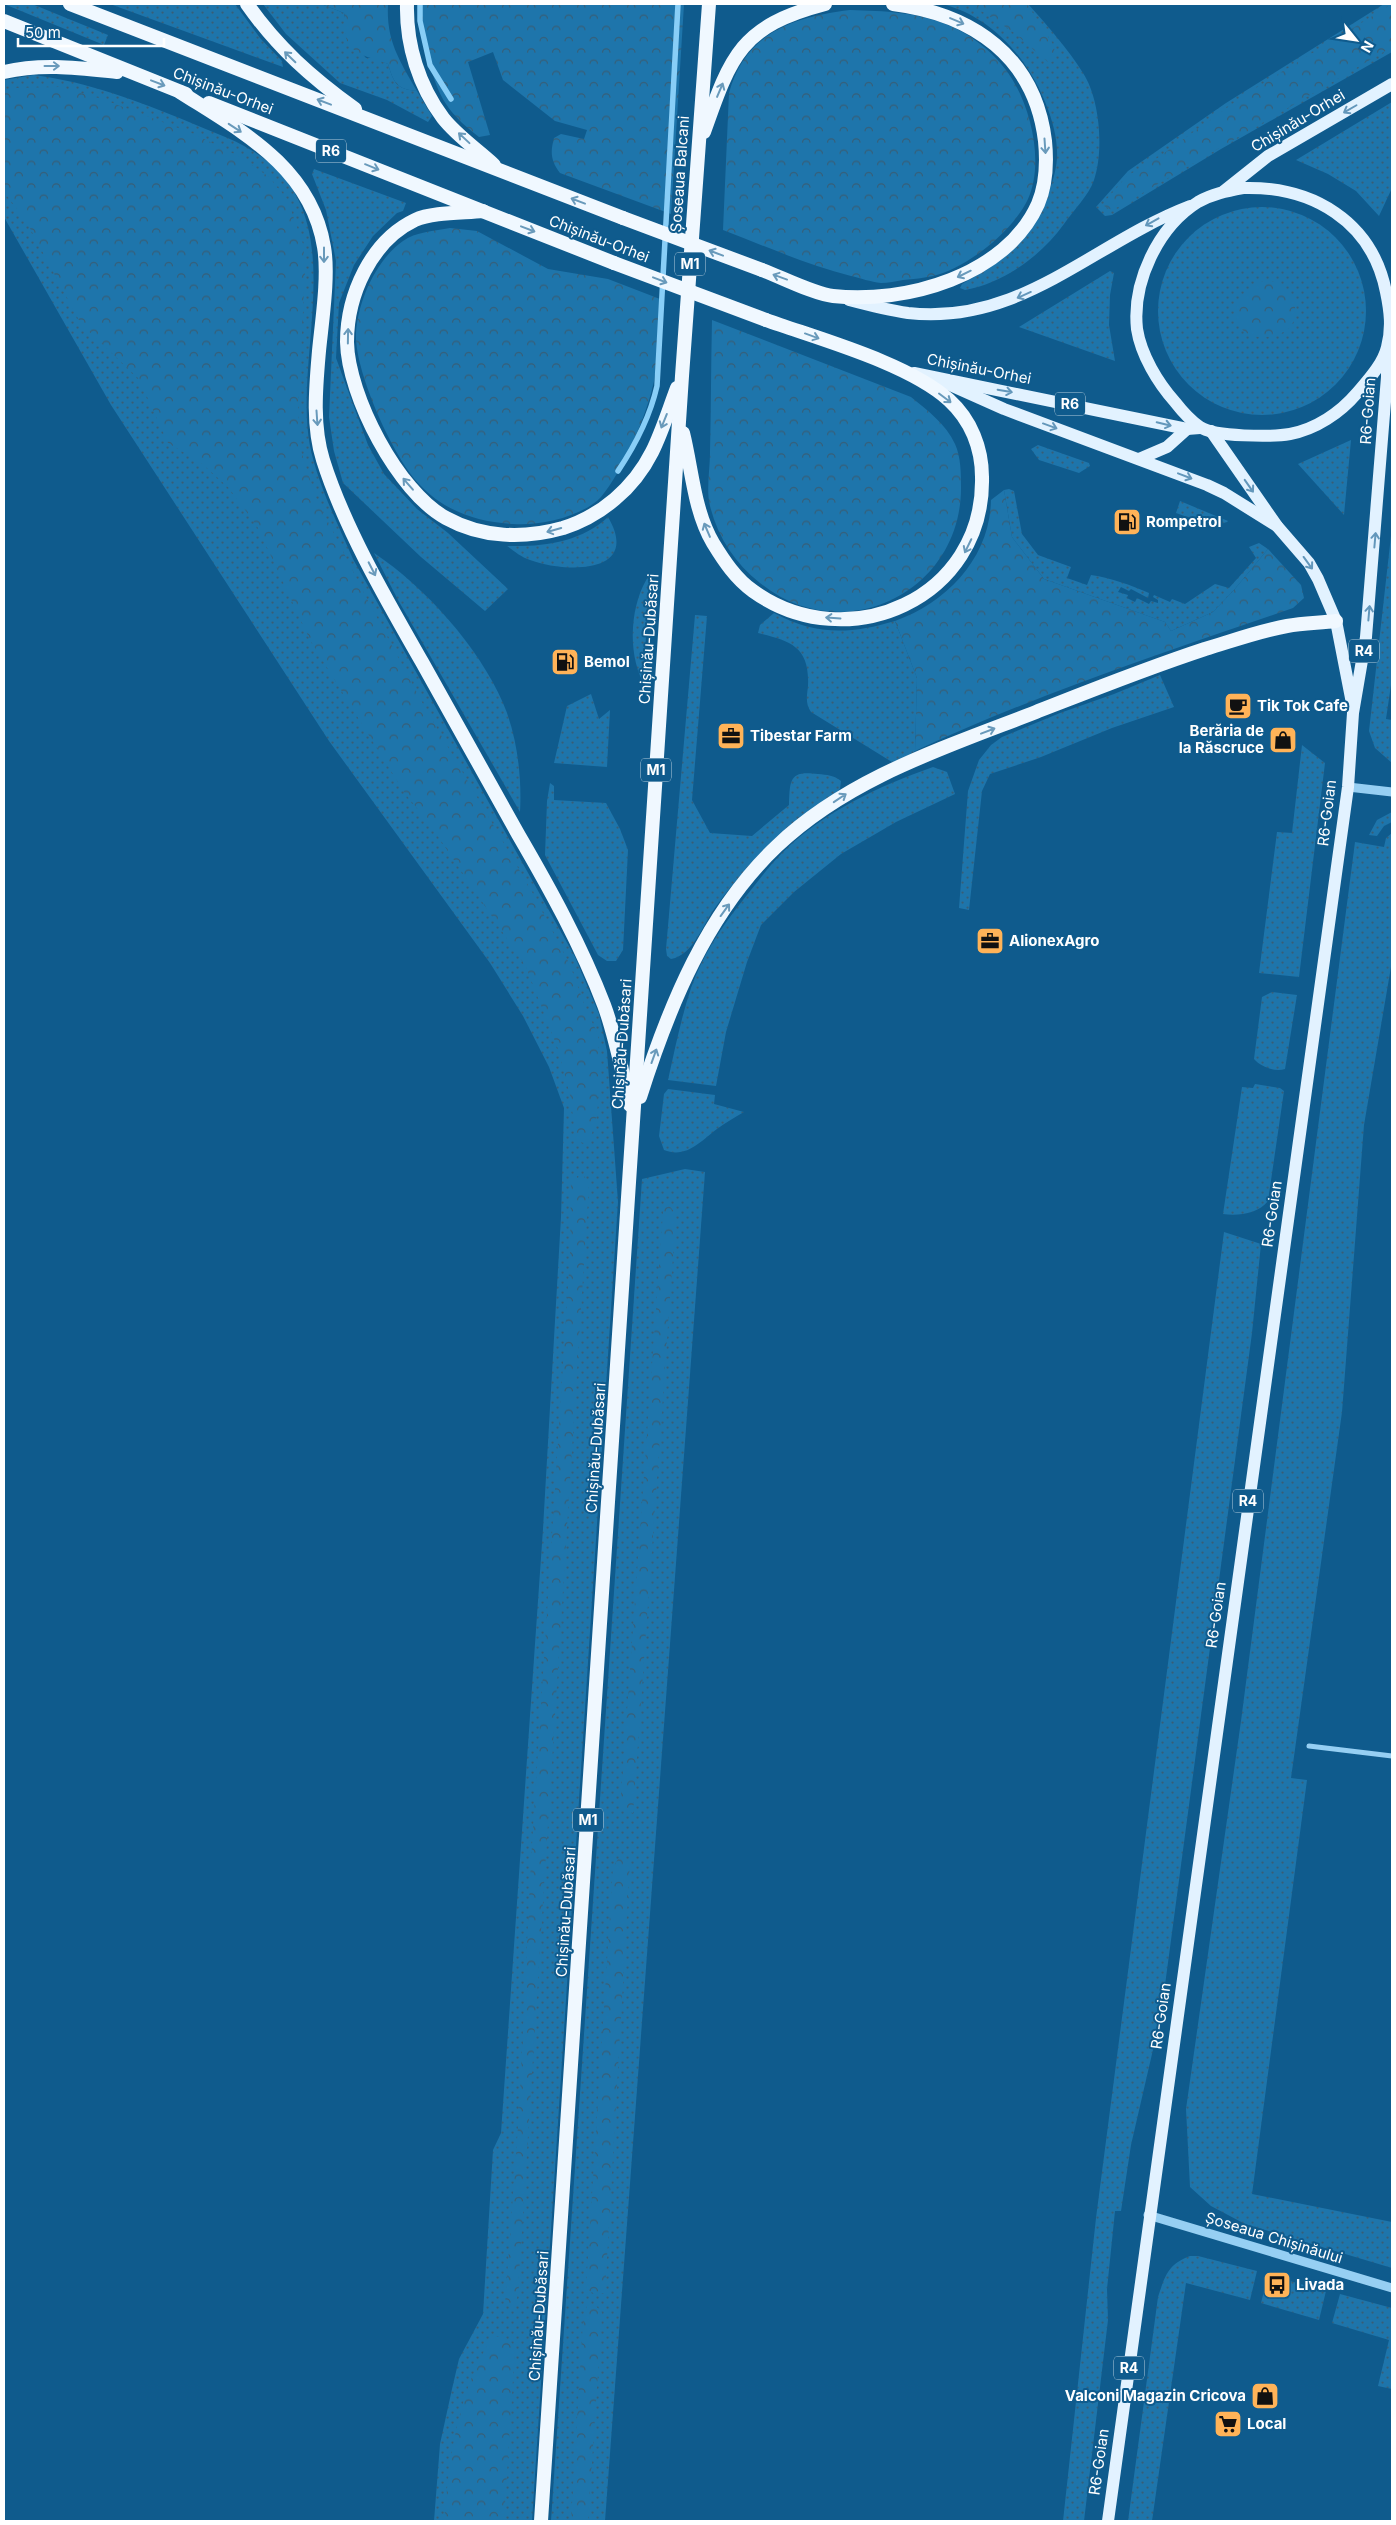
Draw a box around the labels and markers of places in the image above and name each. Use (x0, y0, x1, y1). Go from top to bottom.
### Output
fuel station icon: Rompetrol (1112, 507, 1142, 537)
place label: Rompetrol (1146, 512, 1221, 531)
fuel station icon: Bemol (550, 647, 580, 677)
place label: Bemol (584, 652, 630, 671)
cafe icon: Tik Tok Cafe (1223, 691, 1253, 721)
place label: Tik Tok Cafe (1257, 696, 1348, 715)
office icon: Tibestar Farm (716, 721, 746, 751)
place label: Berăria de la Răscruce (1179, 721, 1264, 757)
shop icon: Berăria de la Răscruce (1268, 725, 1298, 755)
place label: Tibestar Farm (750, 726, 852, 745)
office icon: AlionexAgro (975, 926, 1005, 956)
place label: AlionexAgro (1009, 931, 1099, 950)
bus stop icon: Livada (1262, 2270, 1292, 2300)
place label: Livada (1296, 2275, 1344, 2294)
shop icon: Valconi Magazin Cricova (1250, 2381, 1280, 2411)
place label: Valconi Magazin Cricova (1065, 2386, 1246, 2405)
supermarket icon: Local (1213, 2409, 1243, 2439)
place label: Local (1247, 2414, 1286, 2433)

